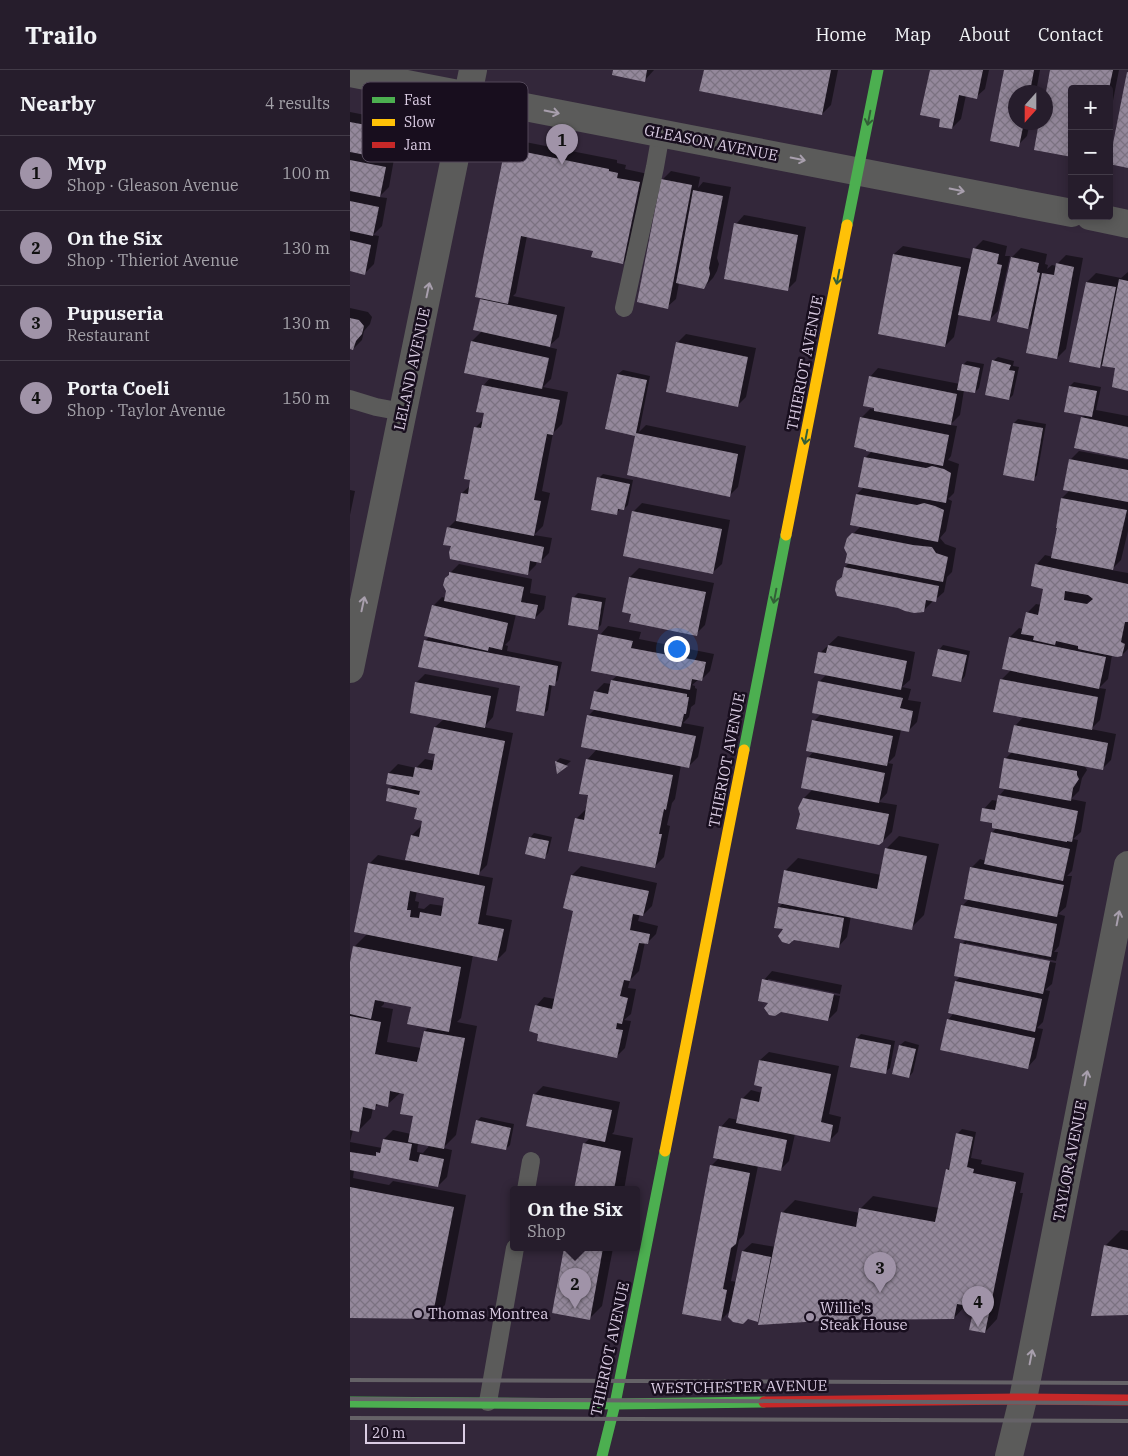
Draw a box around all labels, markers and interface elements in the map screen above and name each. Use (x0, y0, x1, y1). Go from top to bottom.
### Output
text: Trailo (25, 19, 97, 51)
text: Home (815, 23, 867, 46)
text: Map (895, 23, 931, 46)
text: About (959, 23, 1010, 46)
text: Contact (1038, 23, 1103, 46)
legend (362, 82, 528, 162)
north arrow (1008, 85, 1053, 130)
map controls (1068, 85, 1113, 220)
button: + (1068, 85, 1113, 130)
text: Nearby (20, 89, 96, 117)
text: Fast (404, 91, 432, 109)
text: 4 results (265, 93, 330, 113)
one-way arrow (544, 108, 560, 118)
one-way arrow (864, 109, 873, 125)
text: Slow (404, 113, 435, 131)
street label: GLEASON AVENUE (643, 120, 780, 165)
pin: 1 (546, 124, 578, 165)
button: − (1068, 130, 1113, 175)
text: Jam (404, 136, 431, 154)
text: Mvp (67, 151, 107, 175)
one-way arrow (790, 155, 806, 165)
text: 1 (31, 163, 41, 183)
text: 100 m (282, 163, 330, 183)
text: Shop · Gleason Avenue (67, 175, 239, 195)
button: locate (1068, 175, 1113, 220)
one-way arrow (949, 186, 965, 196)
text: On the Six (67, 226, 163, 250)
text: 2 (31, 238, 41, 258)
text: 130 m (282, 238, 330, 258)
text: Shop · Thieriot Avenue (67, 250, 239, 270)
one-way arrow (832, 269, 842, 285)
one-way arrow (424, 283, 433, 299)
street label: THIERIOT AVENUE (782, 294, 827, 432)
text: Pupuseria (67, 301, 164, 325)
street label: LELAND AVENUE (389, 306, 434, 432)
text: 3 (31, 313, 41, 333)
text: 130 m (282, 313, 330, 333)
text: Restaurant (67, 325, 150, 345)
text: Porta Coeli (67, 376, 170, 400)
text: 4 (31, 388, 41, 408)
text: 150 m (282, 388, 330, 408)
text: Shop · Taylor Avenue (67, 400, 226, 420)
one-way arrow (801, 428, 810, 444)
one-way arrow (769, 588, 779, 604)
one-way arrow (359, 596, 369, 612)
your location (664, 636, 690, 662)
street label: THIERIOT AVENUE (704, 691, 749, 829)
one-way arrow (1113, 911, 1123, 927)
one-way arrow (1082, 1070, 1092, 1086)
street label: TAYLOR AVENUE (1049, 1099, 1091, 1223)
popup (510, 1186, 640, 1251)
text: On the Six (527, 1197, 623, 1221)
text: Shop (527, 1221, 565, 1241)
pin: 3 (864, 1252, 896, 1293)
pin: 2 (559, 1268, 591, 1309)
street label: THIERIOT AVENUE (586, 1280, 633, 1418)
pin: 4 (962, 1286, 994, 1327)
place label: Willie's Steak House (820, 1298, 908, 1334)
place label: Thomas Montrea (428, 1304, 548, 1323)
marker: Thomas Montrea (412, 1308, 424, 1320)
marker: Willie's Steak House (804, 1311, 816, 1323)
one-way arrow (1027, 1350, 1036, 1366)
street label: WESTCHESTER AVENUE (651, 1375, 827, 1398)
scale bar (365, 1421, 465, 1444)
text: 20 m (372, 1424, 405, 1442)

